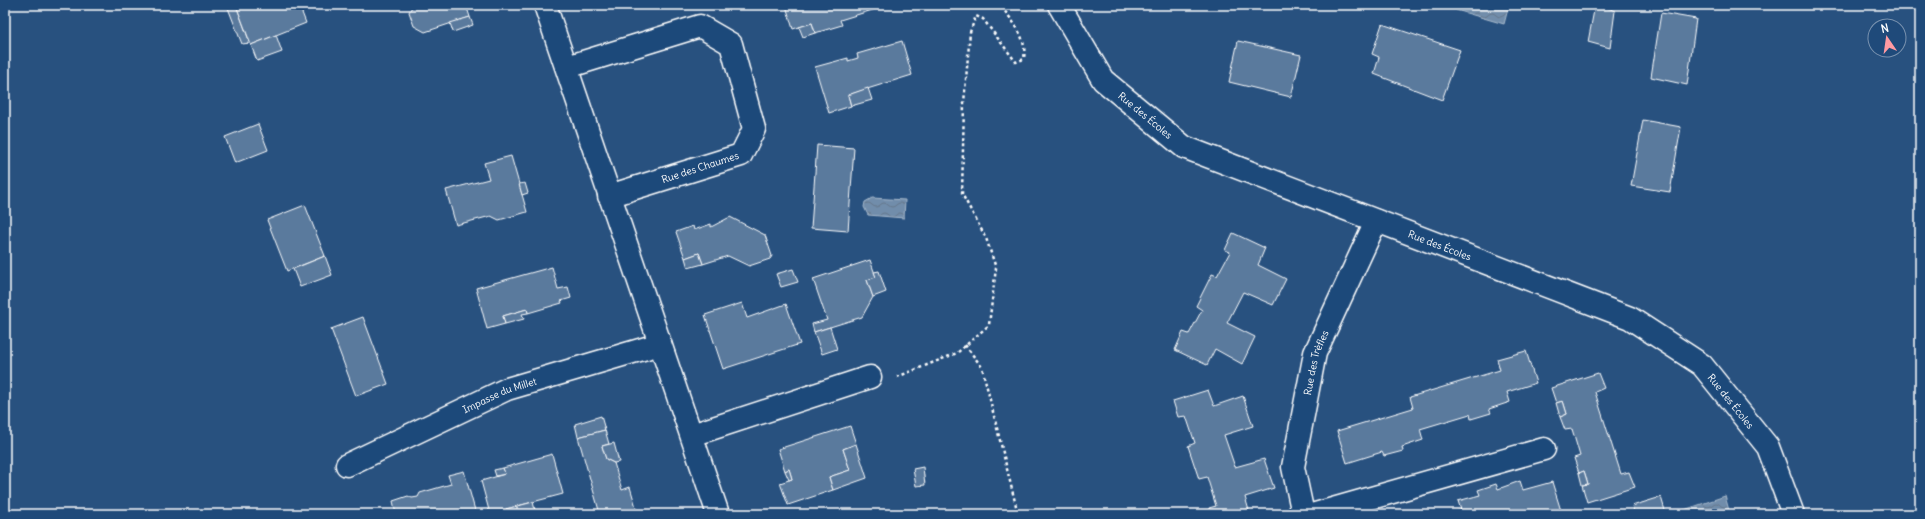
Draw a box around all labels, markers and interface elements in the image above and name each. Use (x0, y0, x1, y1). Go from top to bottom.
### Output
north arrow (1867, 18, 1907, 58)
text: N (1879, 21, 1890, 36)
street label: Rue des Écoles (1115, 89, 1175, 142)
street label: Rue des Chaumes (660, 149, 741, 186)
street label: Rue des Écoles (1406, 228, 1473, 264)
street label: Rue des Trèfles (1301, 328, 1332, 396)
street label: Rue des Écoles (1705, 371, 1757, 432)
street label: Impasse du Millet (460, 374, 539, 416)

